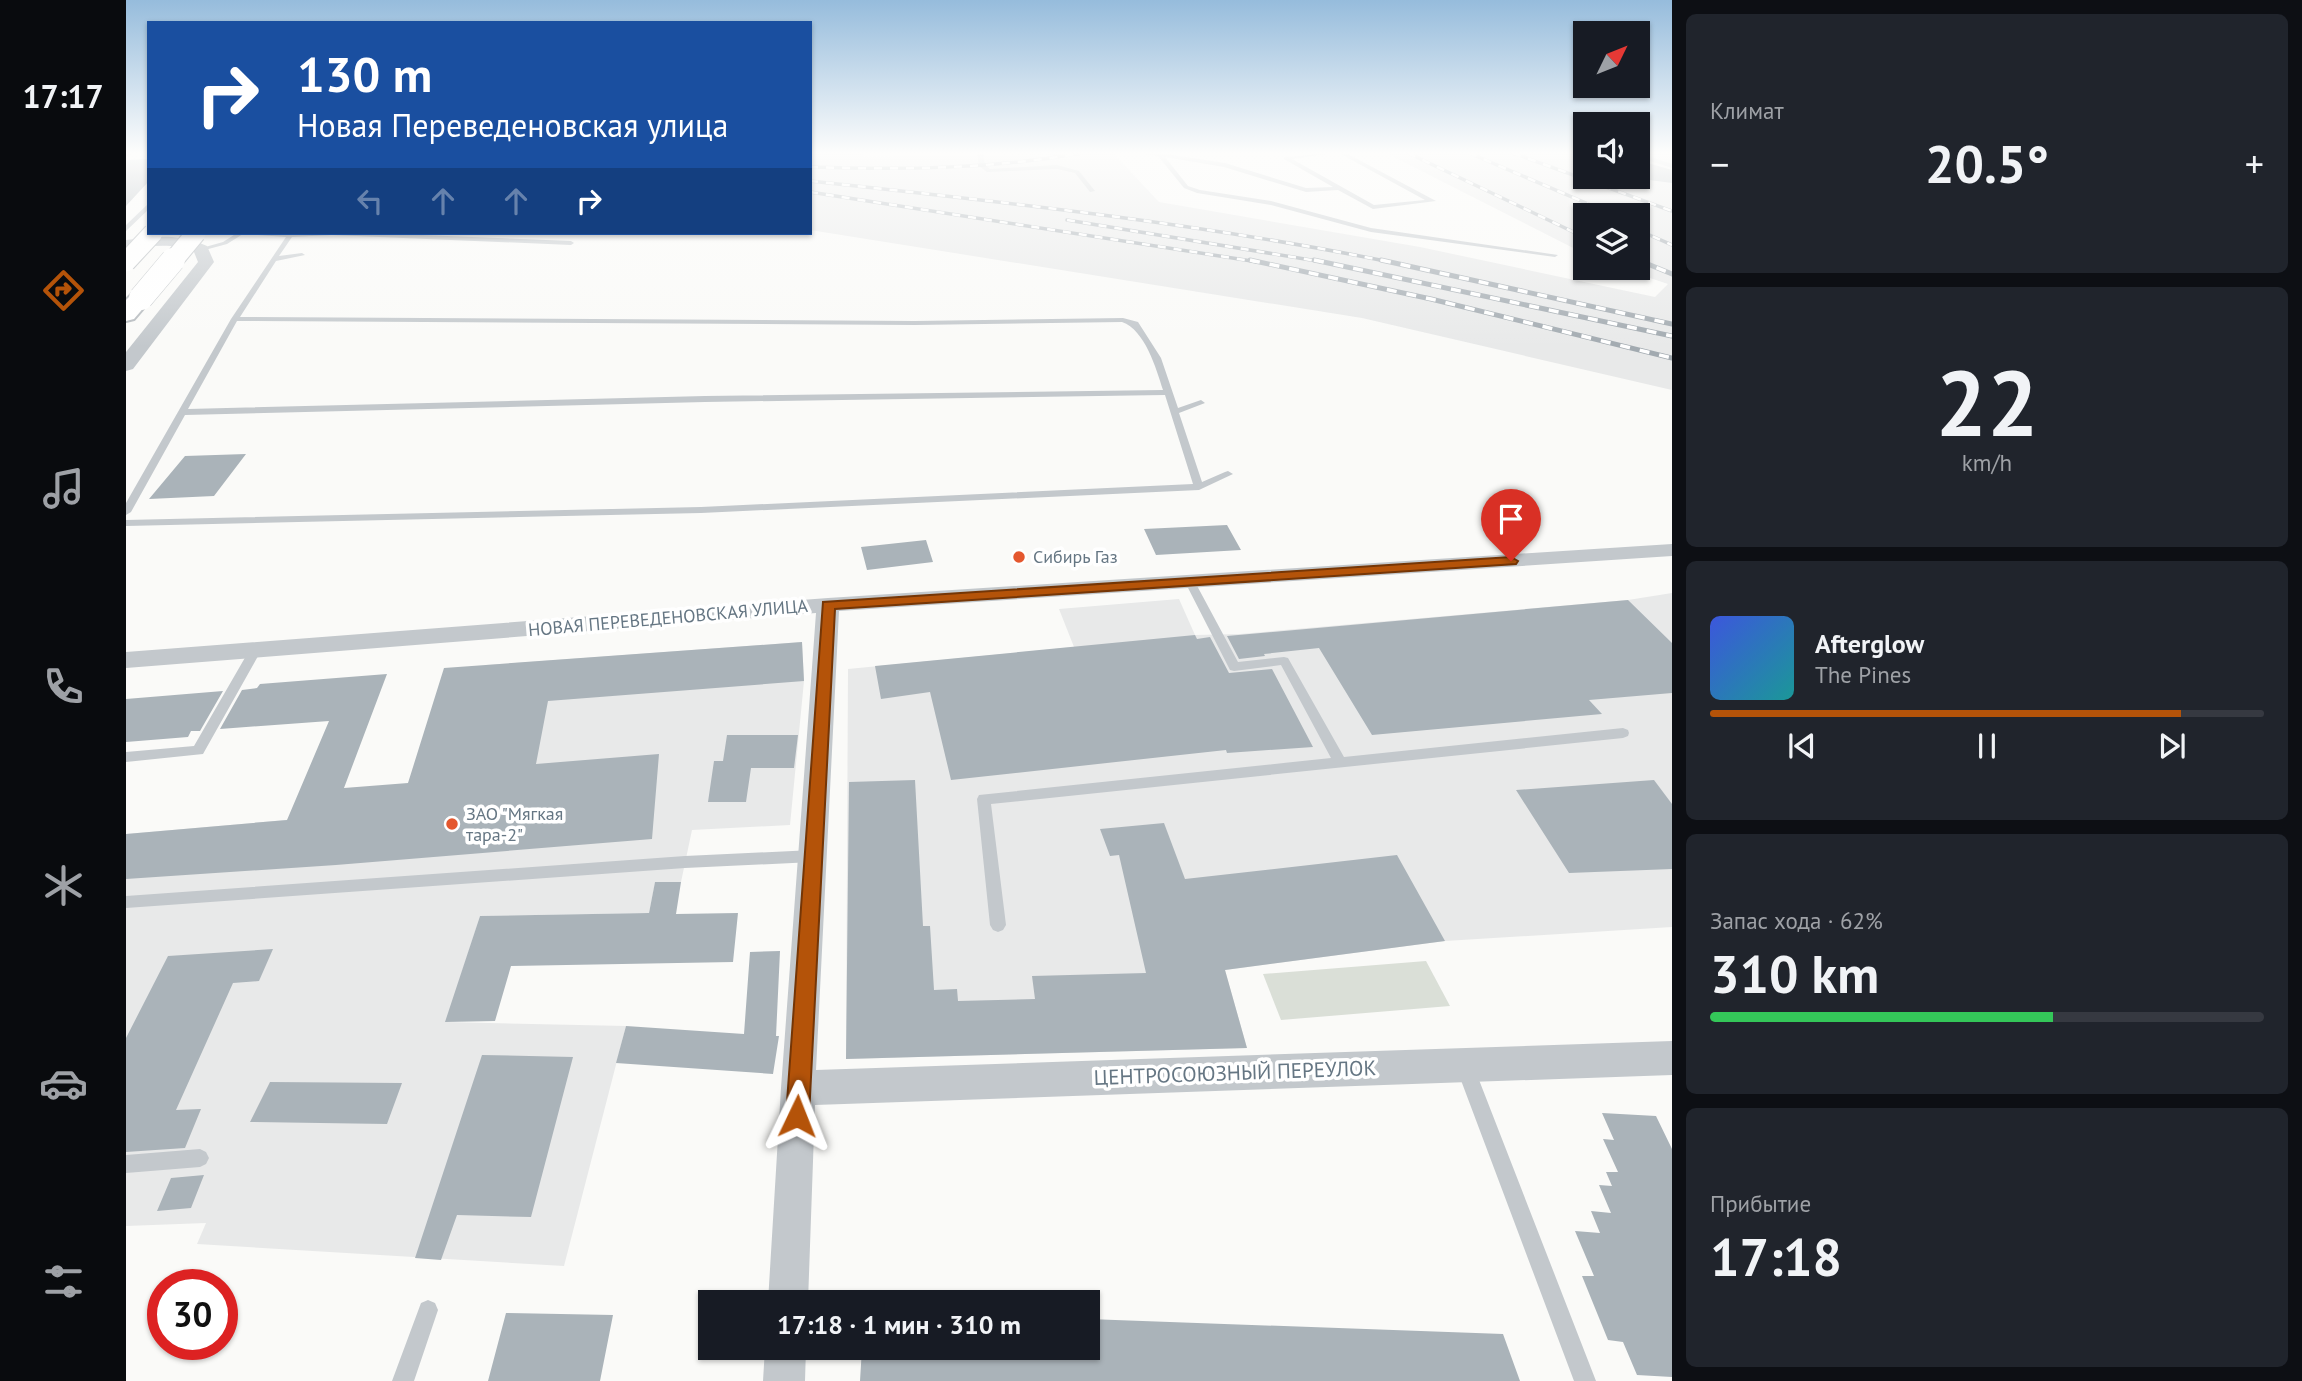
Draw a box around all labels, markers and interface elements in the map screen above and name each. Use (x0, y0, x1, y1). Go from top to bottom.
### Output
north arrow (1573, 21, 1650, 98)
map controls (1573, 21, 1650, 280)
text: 130 m (297, 42, 432, 106)
icon: right (182, 49, 273, 140)
text: 17:17 (22, 75, 104, 117)
text: Климат (1710, 96, 1784, 125)
text: Новая Переведеновская улица (297, 104, 728, 146)
button: sound (1573, 112, 1650, 189)
text: 20.5° (1925, 130, 2049, 197)
text: − (1710, 139, 1729, 188)
text: + (2245, 139, 2264, 188)
icon: left (351, 182, 389, 220)
icon: ahead (424, 182, 462, 220)
icon: ahead (497, 182, 535, 220)
icon: right (570, 182, 608, 220)
button: layers (1573, 203, 1650, 280)
icon: directions (39, 266, 88, 315)
text: 22 (1935, 343, 2039, 461)
text: km/h (1962, 448, 2012, 477)
icon: music (39, 464, 88, 513)
pin (1481, 489, 1541, 561)
icon: arrive (1492, 500, 1530, 538)
place label: Сибирь Газ (1033, 545, 1118, 568)
marker: Сибирь Газ (1011, 549, 1027, 565)
street label: НОВАЯ ПЕРЕВЕДЕНОВСКАЯ УЛИЦА (527, 594, 809, 641)
text: Afterglow (1815, 627, 1924, 660)
text: The Pines (1815, 660, 1911, 689)
icon: phone (39, 662, 88, 711)
icon: previous (1783, 727, 1821, 765)
icon: pause (1968, 727, 2006, 765)
icon: next (2153, 727, 2191, 765)
place label: ЗАО "Мягкая тара-2" (466, 802, 563, 846)
marker: ЗАО "Мягкая тара-2" (444, 816, 460, 832)
icon: climate (39, 861, 88, 910)
text: Запас хода · 62% (1710, 906, 1883, 935)
text: 310 km (1710, 940, 1879, 1007)
street label: ЦЕНТРОСОЮЗНЫЙ ПЕРЕУЛОК (1093, 1054, 1377, 1091)
icon: car (39, 1059, 88, 1108)
position arrow (760, 1079, 834, 1153)
text: Прибытие (1710, 1189, 1811, 1218)
text: 17:18 (1710, 1223, 1842, 1290)
icon: filters (39, 1257, 88, 1306)
speed limit sign: 30 (147, 1269, 238, 1360)
text: 17:18 · 1 мин · 310 m (777, 1308, 1021, 1341)

